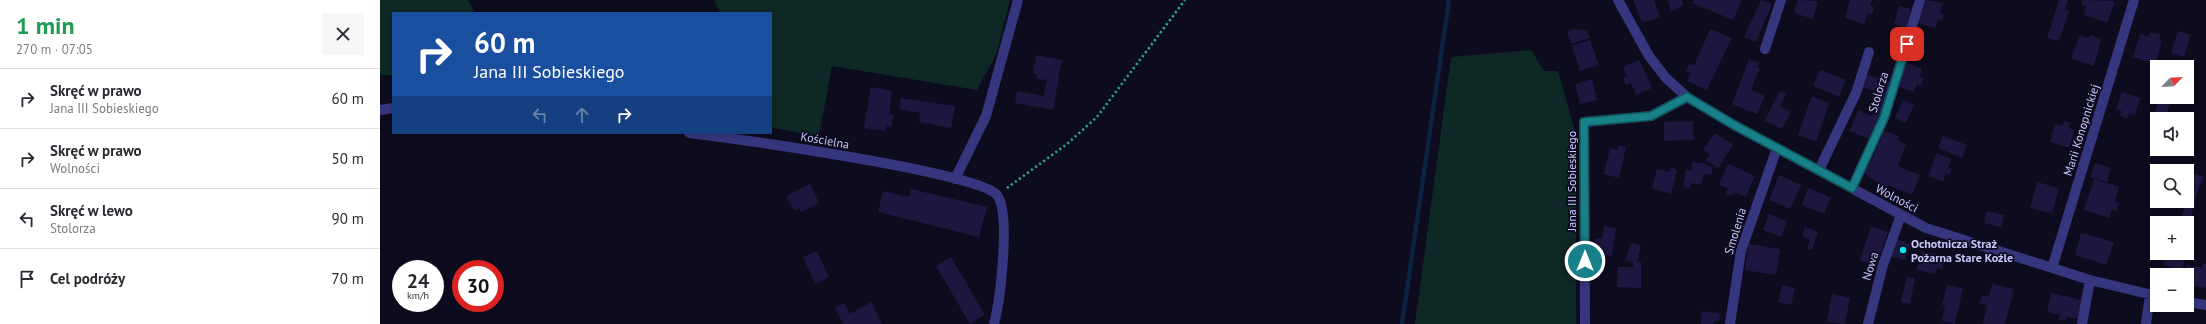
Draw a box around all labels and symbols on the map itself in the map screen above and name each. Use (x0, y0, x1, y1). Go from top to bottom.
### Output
pin (1890, 27, 1924, 61)
north arrow (2150, 60, 2194, 104)
street label: Stolorza (1865, 70, 1891, 114)
street label: Marii Konopnickiej (2060, 82, 2102, 178)
street label: Kościelna (800, 128, 850, 152)
street label: Jana III Sobieskiego (1564, 131, 1579, 232)
street label: Wolności (1873, 181, 1921, 215)
street label: Smolenia (1721, 206, 1749, 256)
place label: Ochotnicza Straż Pożarna Stare Koźle (1911, 236, 2013, 265)
position arrow (1564, 240, 1606, 282)
marker: Ochotnicza Straż Pożarna Stare Koźle (1898, 245, 1908, 255)
street label: Nowa (1859, 250, 1881, 282)
speed limit sign: 30 (452, 260, 504, 312)

